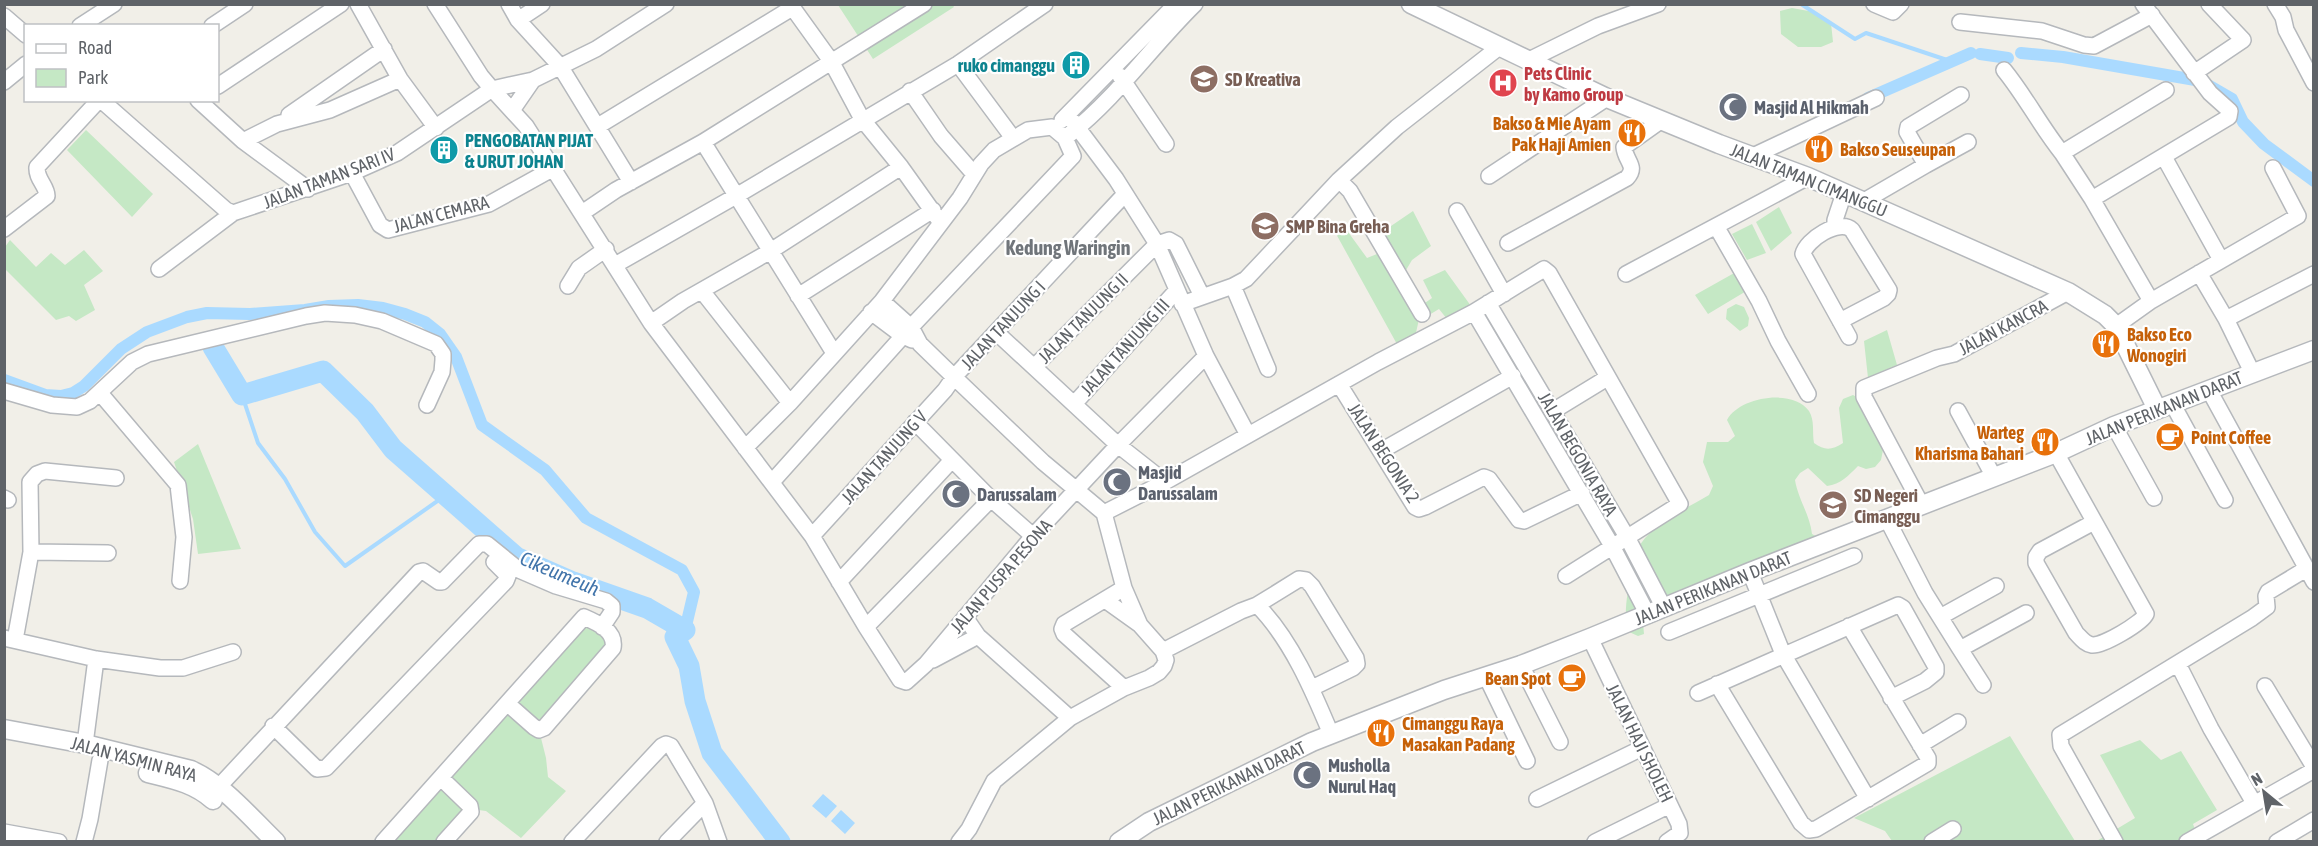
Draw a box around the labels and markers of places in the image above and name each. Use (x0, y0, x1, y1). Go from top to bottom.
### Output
building icon: ruko cimanggu (1060, 49, 1092, 81)
place label: ruko cimanggu (958, 55, 1055, 76)
school or university icon: SD Kreativa (1188, 63, 1220, 95)
place label: Pets Clinic by Kamo Group (1524, 63, 1624, 105)
hospital icon: Pets Clinic by Kamo Group (1487, 67, 1519, 99)
place label: SD Kreativa (1225, 69, 1301, 90)
mosque icon: Masjid Al Hikmah (1717, 91, 1749, 123)
place label: Masjid Al Hikmah (1754, 97, 1869, 118)
place label: Bakso & Mie Ayam Pak Haji Amien (1493, 113, 1611, 155)
restaurant icon: Bakso & Mie Ayam Pak Haji Amien (1616, 117, 1648, 149)
place label: PENGOBATAN PIJAT & URUT JOHAN (465, 130, 593, 172)
restaurant icon: Bakso Seuseupan (1803, 133, 1835, 165)
building icon: PENGOBATAN PIJAT & URUT JOHAN (428, 134, 460, 166)
place label: Bakso Seuseupan (1840, 139, 1956, 160)
school or university icon: SMP Bina Greha (1249, 210, 1281, 242)
place label: SMP Bina Greha (1286, 216, 1389, 237)
place label: Bakso Eco Wonogiri (2126, 324, 2192, 366)
restaurant icon: Bakso Eco Wonogiri (2090, 328, 2122, 360)
cafe icon: Point Coffee (2154, 421, 2186, 453)
place label: Warteg Kharisma Bahari (1915, 422, 2024, 464)
restaurant icon: Warteg Kharisma Bahari (2029, 426, 2061, 458)
place label: Point Coffee (2191, 427, 2271, 448)
place label: Masjid Darussalam (1138, 462, 1218, 504)
mosque icon: Masjid Darussalam (1101, 466, 1133, 498)
mosque icon: Darussalam (940, 478, 972, 510)
place label: Darussalam (977, 484, 1057, 505)
place label: SD Negeri Cimanggu (1854, 485, 1920, 527)
school or university icon: SD Negeri Cimanggu (1817, 489, 1849, 521)
cafe icon: Bean Spot (1556, 662, 1588, 694)
place label: Bean Spot (1485, 668, 1552, 689)
place label: Cimanggu Raya Masakan Padang (1402, 713, 1515, 755)
restaurant icon: Cimanggu Raya Masakan Padang (1365, 717, 1397, 749)
place label: Musholla Nurul Haq (1328, 755, 1396, 797)
mosque icon: Musholla Nurul Haq (1291, 759, 1323, 791)

